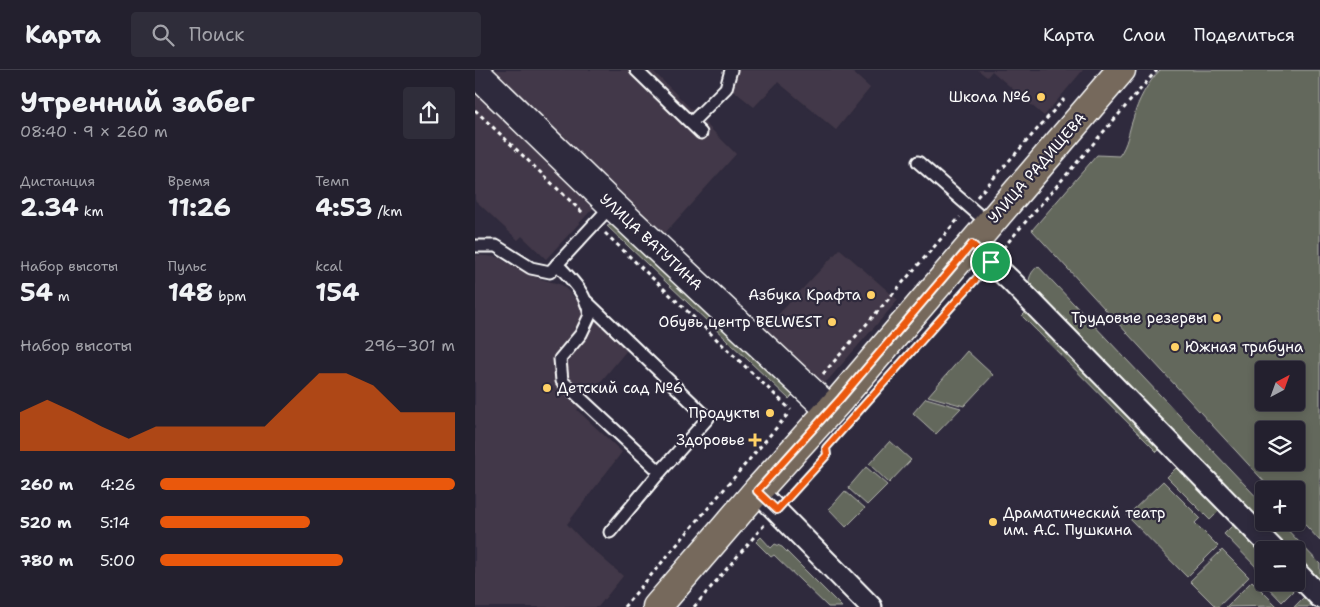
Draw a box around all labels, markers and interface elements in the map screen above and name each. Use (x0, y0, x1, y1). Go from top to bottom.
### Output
search box (131, 12, 481, 57)
text: Карта (25, 19, 101, 51)
icon: search (149, 21, 177, 49)
text: Поиск (189, 22, 244, 47)
text: Карта (1043, 23, 1094, 47)
text: Слои (1122, 23, 1166, 47)
text: Поделиться (1194, 23, 1295, 47)
text: Утренний забег (20, 83, 255, 121)
button: share (403, 87, 455, 139)
place label: Школа №6 (949, 87, 1031, 107)
marker: Школа №6 (1035, 91, 1047, 103)
street label: УЛИЦА РАДИЩЕВА (983, 108, 1091, 228)
text: 08:40 · 9 × 260 m (20, 121, 168, 142)
text: Дистанция (20, 172, 95, 190)
text: Время (168, 172, 210, 190)
text: Темп (315, 172, 349, 190)
street label: УЛИЦА ВАТУТИНА (595, 189, 707, 295)
text: 2.34 (20, 190, 79, 224)
text: 11:26 (168, 190, 231, 224)
text: 4:53 (315, 190, 373, 224)
text: km (79, 202, 103, 220)
text: /km (373, 202, 402, 220)
pin (970, 241, 1012, 283)
icon: arrive (977, 248, 1005, 276)
text: Набор высоты (20, 257, 118, 275)
text: Пульс (168, 257, 207, 275)
text: kcal (315, 257, 343, 275)
text: 54 (20, 275, 53, 309)
text: 148 (168, 275, 213, 309)
text: 154 (315, 275, 360, 309)
place label: Азбука Крафта (748, 285, 862, 305)
text: m (53, 287, 70, 305)
text: bpm (213, 287, 246, 305)
marker: Азбука Крафта (865, 289, 877, 301)
place label: Трудовые резервы (1071, 308, 1207, 328)
place label: Обувь центр BELWEST (659, 312, 822, 332)
marker: Трудовые резервы (1211, 312, 1223, 324)
marker: Обувь центр BELWEST (826, 316, 838, 328)
text: Набор высоты (20, 335, 132, 356)
text: 296–301 m (364, 335, 455, 356)
place label: Южная трибуна (1185, 337, 1304, 357)
marker: Южная трибуна (1169, 341, 1181, 353)
north arrow (1255, 361, 1305, 411)
map controls (1255, 361, 1305, 591)
place label: Детский сад №6 (557, 378, 683, 398)
marker: Детский сад №6 (541, 382, 553, 394)
place label: Продукты (689, 403, 760, 423)
marker: Продукты (764, 407, 776, 419)
button: layers (1255, 421, 1305, 471)
place label: Здоровье (676, 430, 745, 450)
marker: Здоровье (749, 434, 761, 446)
text: 260 m (20, 474, 73, 495)
text: 4:26 (100, 474, 136, 495)
button: + (1255, 481, 1305, 531)
place label: Драматический театр им. А.С. Пушкина (1003, 503, 1166, 540)
text: 520 m (20, 512, 72, 533)
text: 5:14 (100, 512, 130, 533)
marker: Драматический театр им. А.С. Пушкина (987, 516, 999, 528)
button: − (1255, 541, 1305, 591)
text: 780 m (20, 550, 73, 571)
text: 5:00 (100, 550, 135, 571)

